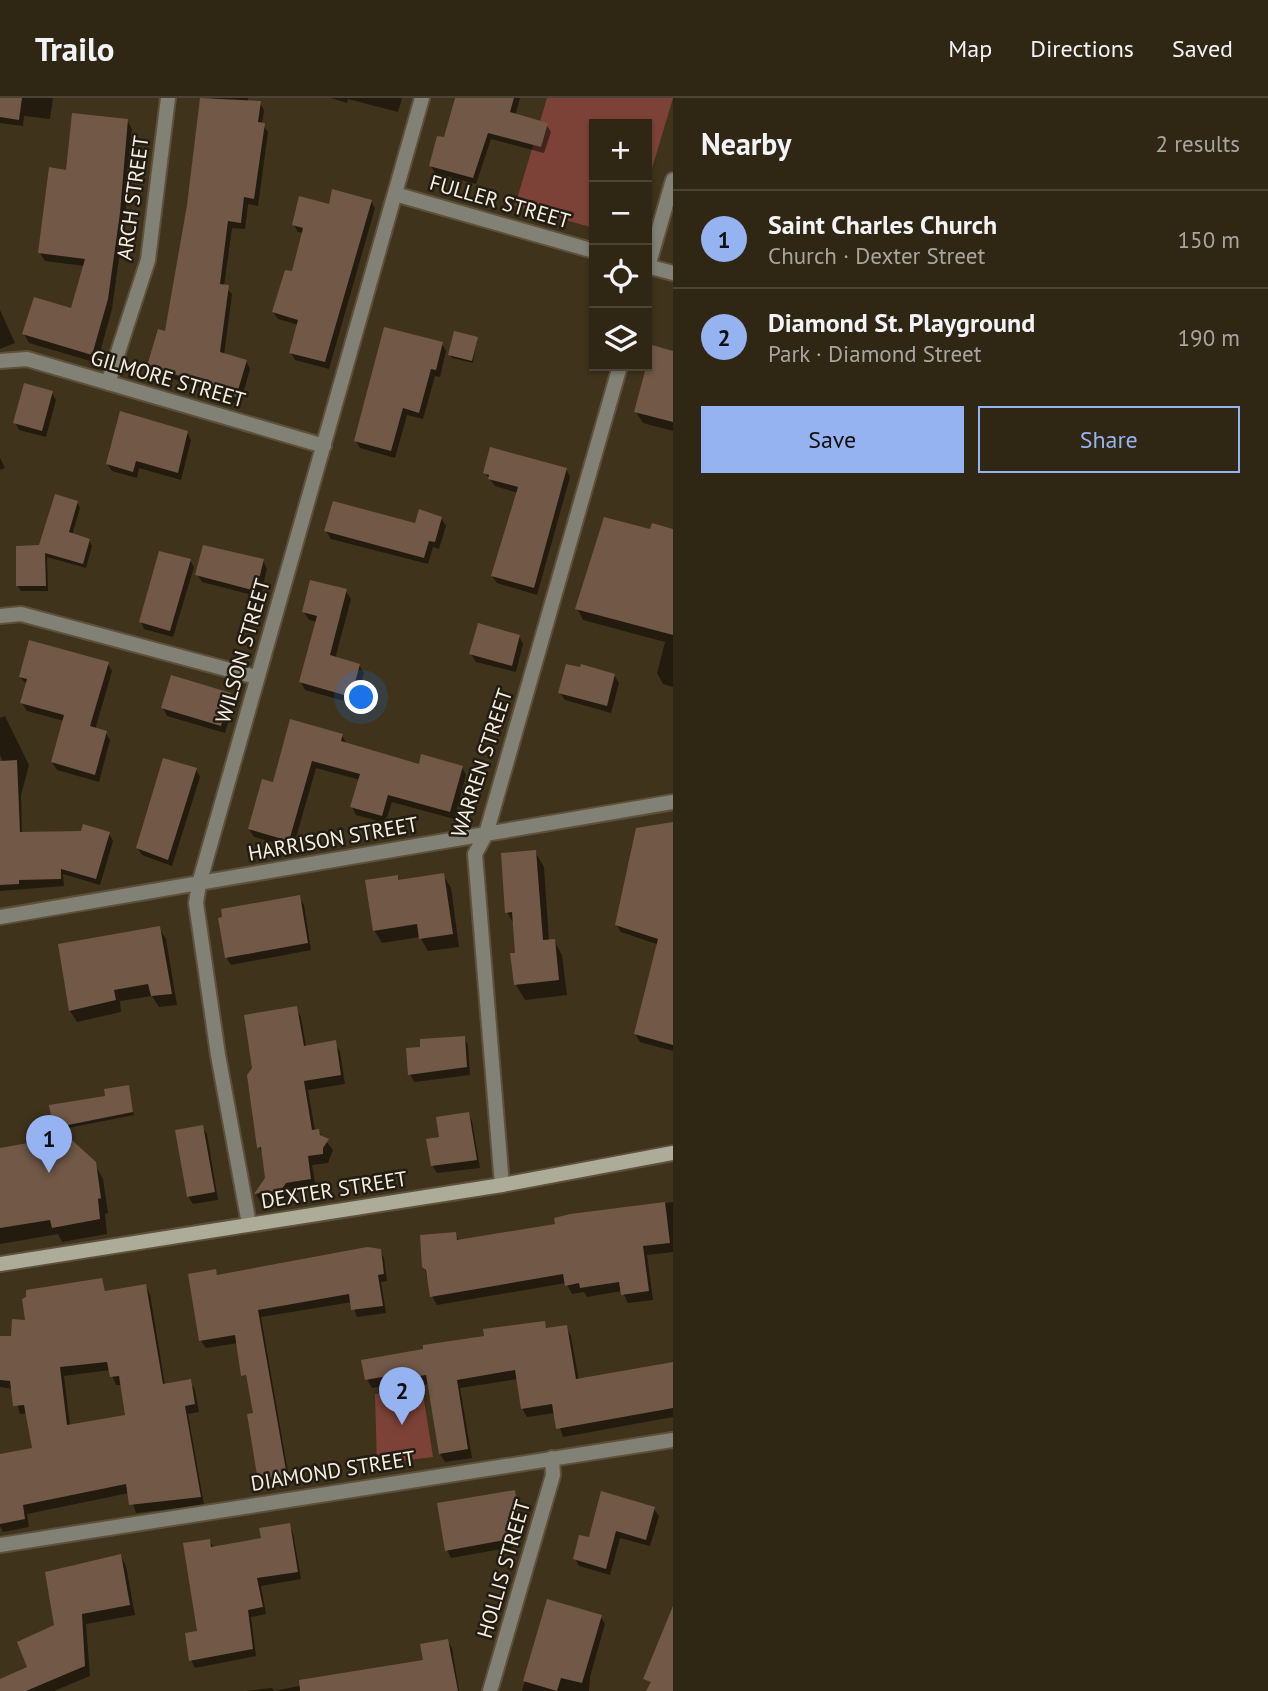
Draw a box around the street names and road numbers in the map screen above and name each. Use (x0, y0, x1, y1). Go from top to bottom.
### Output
street label: ARCH STREET (110, 134, 155, 262)
street label: FULLER STREET (427, 169, 574, 235)
street label: GILMORE STREET (88, 344, 249, 414)
street label: WILSON STREET (209, 575, 276, 726)
street label: WARREN STREET (445, 685, 518, 841)
street label: HARRISON STREET (246, 810, 420, 867)
street label: DEXTER STREET (259, 1165, 409, 1214)
street label: DIAMOND STREET (249, 1444, 417, 1497)
street label: HOLLIS STREET (471, 1496, 536, 1641)

